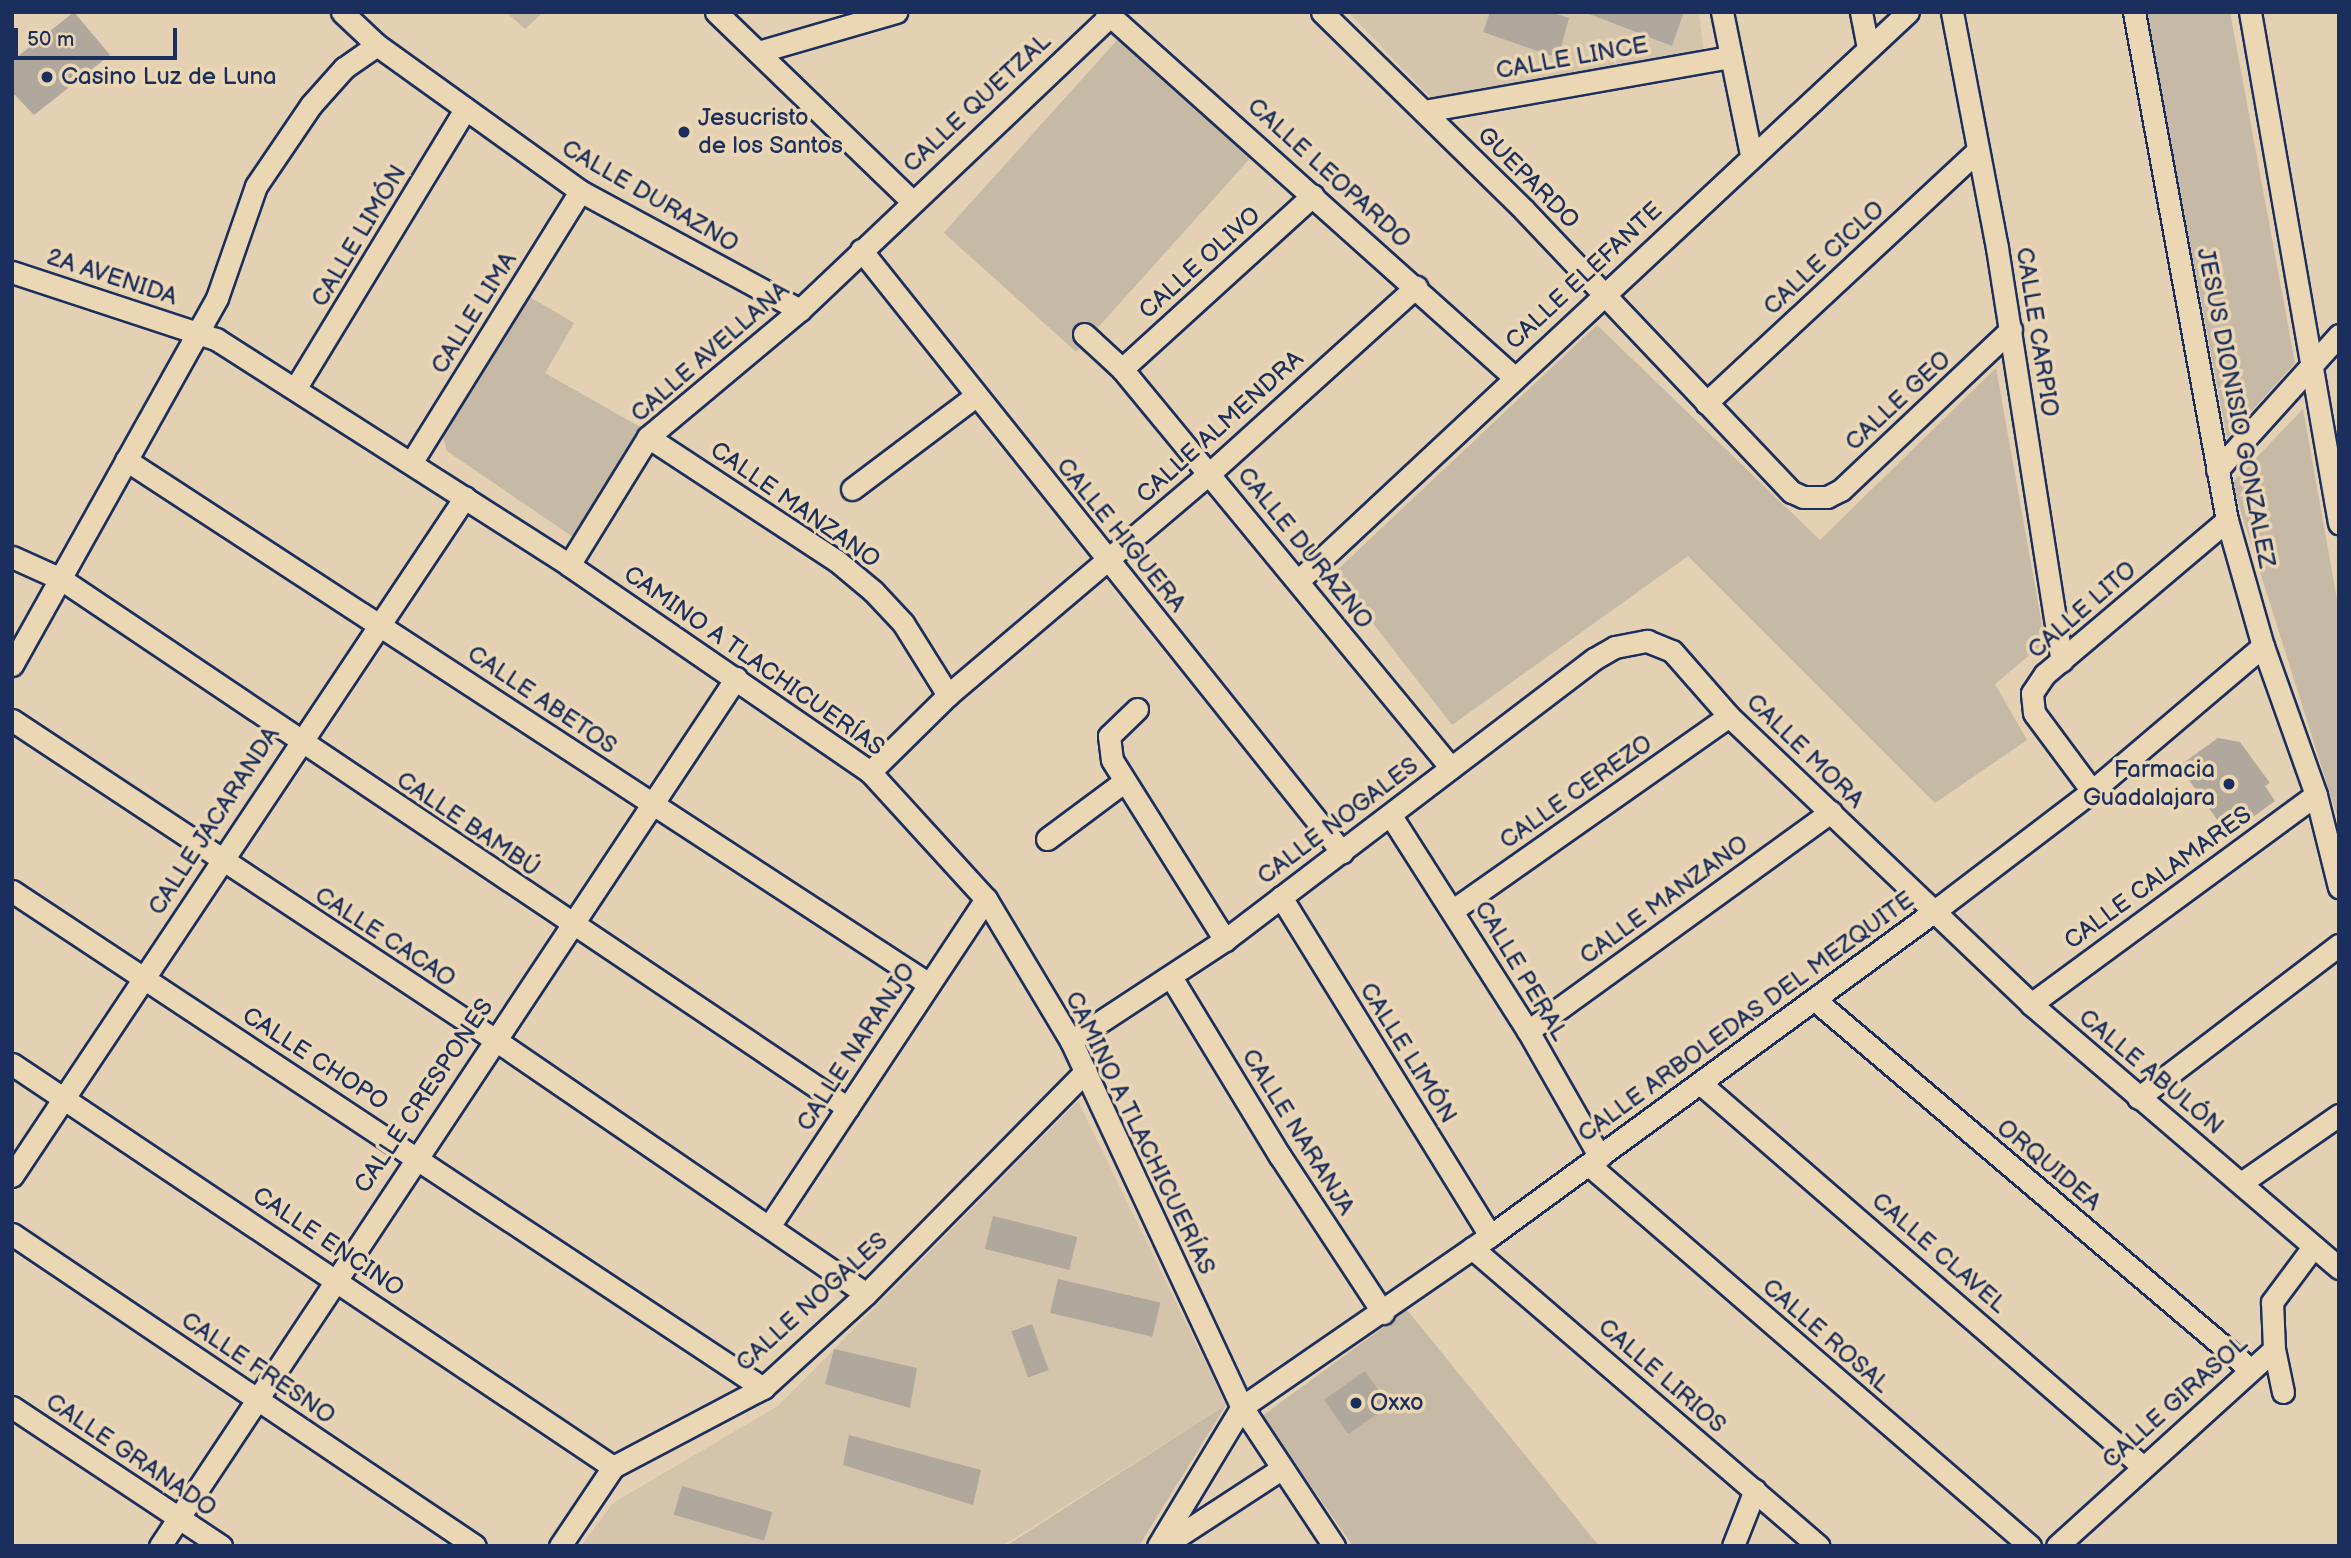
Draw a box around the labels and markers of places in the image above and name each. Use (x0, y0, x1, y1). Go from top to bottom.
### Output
place label: Casino Luz de Luna (61, 63, 277, 91)
marker: Casino Luz de Luna (39, 69, 55, 85)
place label: Jesucristo de los Santos (698, 104, 843, 160)
marker: Jesucristo de los Santos (676, 124, 692, 140)
place label: Farmacia Guadalajara (2083, 756, 2215, 812)
marker: Farmacia Guadalajara (2221, 776, 2237, 792)
place label: Oxxo (1370, 1389, 1424, 1417)
marker: Oxxo (1348, 1395, 1364, 1411)

